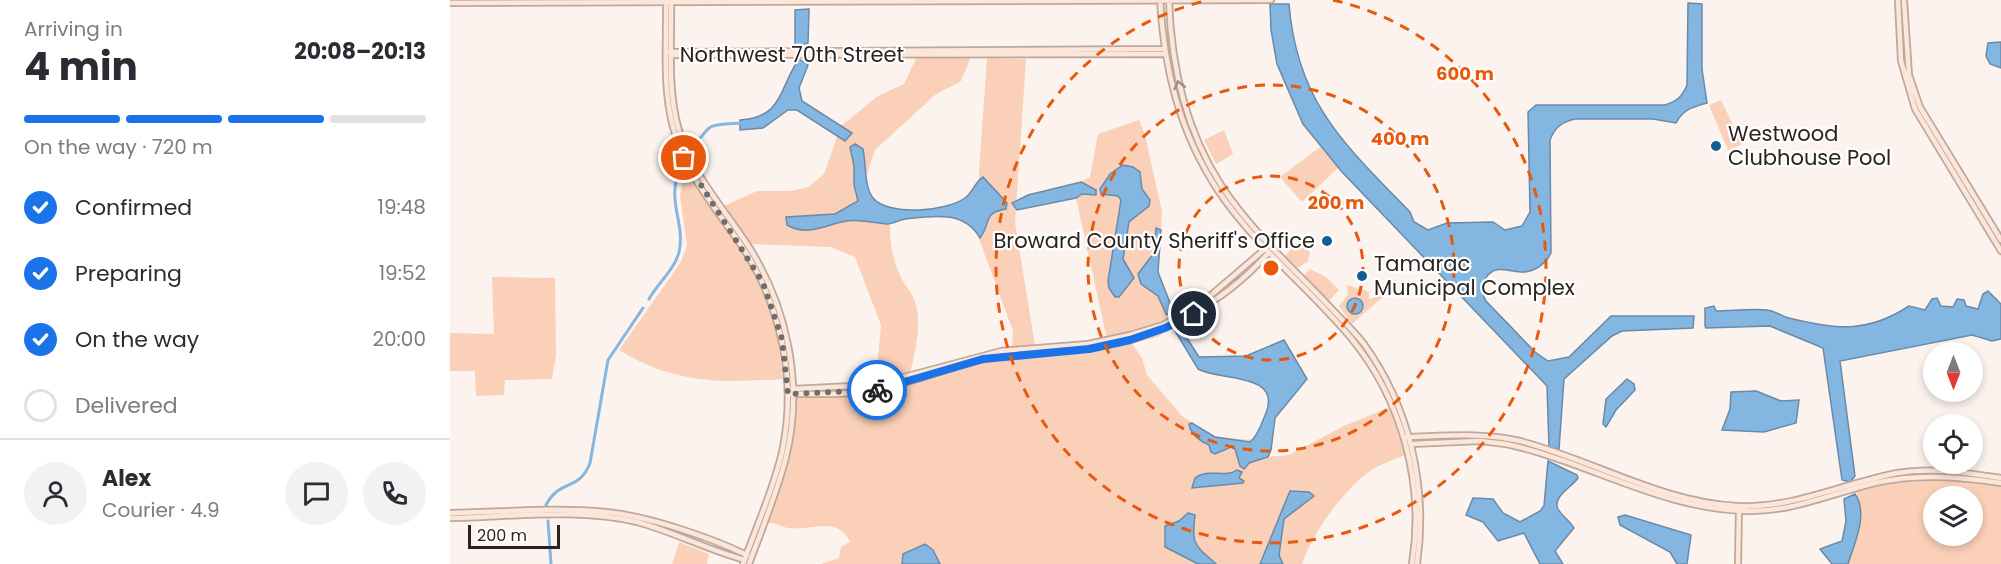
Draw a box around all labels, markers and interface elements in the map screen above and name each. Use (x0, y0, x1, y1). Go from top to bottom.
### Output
text: Arriving in (24, 15, 123, 43)
text: 20:08–20:13 (294, 36, 426, 67)
text: 4 min (24, 39, 138, 94)
street label: Northwest 70th Street (680, 40, 904, 69)
text: 600 m (1436, 61, 1494, 86)
one-way arrow (1173, 80, 1186, 90)
place label: Westwood Clubhouse Pool (1728, 119, 1891, 172)
text: 400 m (1371, 126, 1429, 151)
pin (658, 132, 709, 183)
text: On the way · 720 m (24, 133, 213, 161)
marker: Westwood Clubhouse Pool (1709, 139, 1723, 153)
icon: bag (667, 141, 700, 174)
text: 200 m (1308, 190, 1364, 215)
icon: check (24, 191, 57, 224)
text: Confirmed (75, 192, 192, 223)
text: 19:48 (378, 193, 426, 221)
place label: Broward County Sheriff's Office (993, 226, 1315, 255)
marker: Broward County Sheriff's Office (1320, 234, 1334, 248)
place label: Tamarac Municipal Complex (1374, 249, 1575, 302)
icon: check (24, 257, 57, 290)
text: Preparing (75, 258, 182, 289)
centre of rings (1261, 258, 1281, 278)
text: 19:52 (379, 259, 426, 287)
marker: Tamarac Municipal Complex (1355, 269, 1369, 283)
pin (1168, 288, 1219, 339)
icon: home (1177, 297, 1210, 330)
icon: check (24, 323, 57, 356)
text: On the way (75, 324, 199, 355)
text: 20:00 (373, 325, 426, 353)
north arrow (1923, 342, 1983, 402)
map controls (1923, 342, 1983, 546)
courier (847, 360, 907, 420)
icon: bike (861, 374, 894, 407)
text: Delivered (75, 390, 178, 421)
button: locate (1923, 414, 1983, 474)
button: person (24, 462, 87, 525)
button: chat (285, 462, 348, 525)
button: phone (363, 462, 426, 525)
text: Alex (102, 463, 151, 494)
button: layers (1923, 486, 1983, 546)
text: Courier · 4.9 (102, 496, 220, 524)
scale bar (468, 522, 560, 550)
text: 200 m (477, 524, 527, 547)

